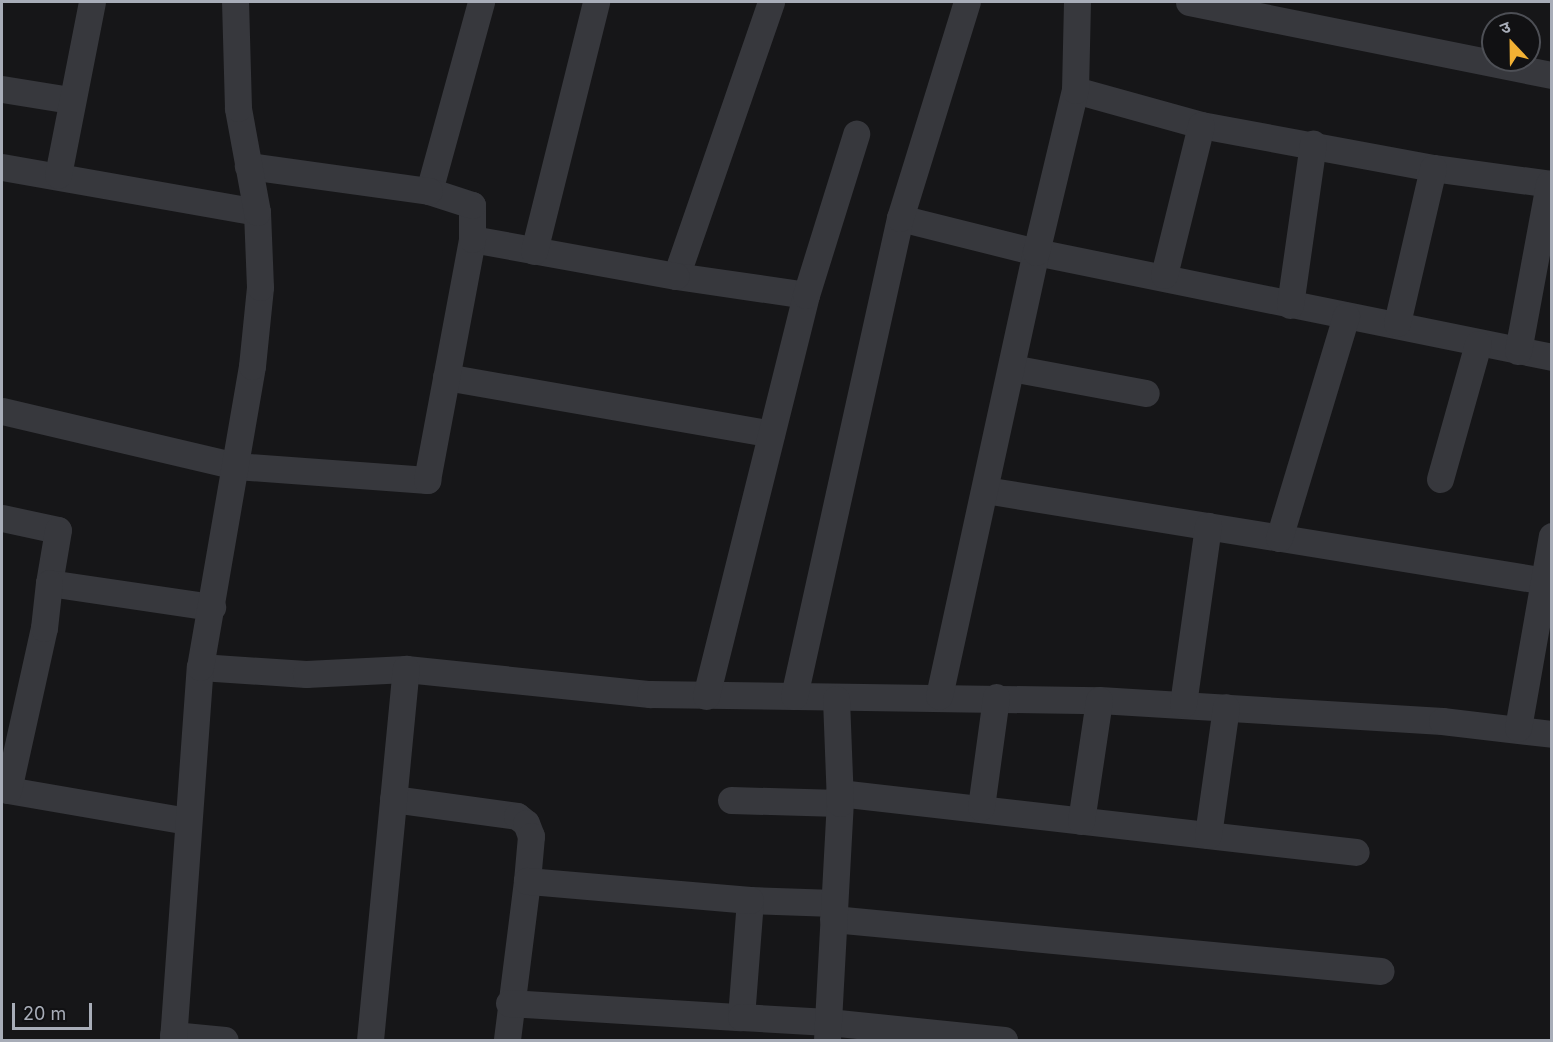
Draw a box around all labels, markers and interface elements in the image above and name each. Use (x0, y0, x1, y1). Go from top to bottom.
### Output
north arrow (1481, 12, 1541, 72)
text: उ (1497, 16, 1513, 38)
scale bar (15, 991, 94, 1029)
text: 20 m (23, 1003, 66, 1024)

